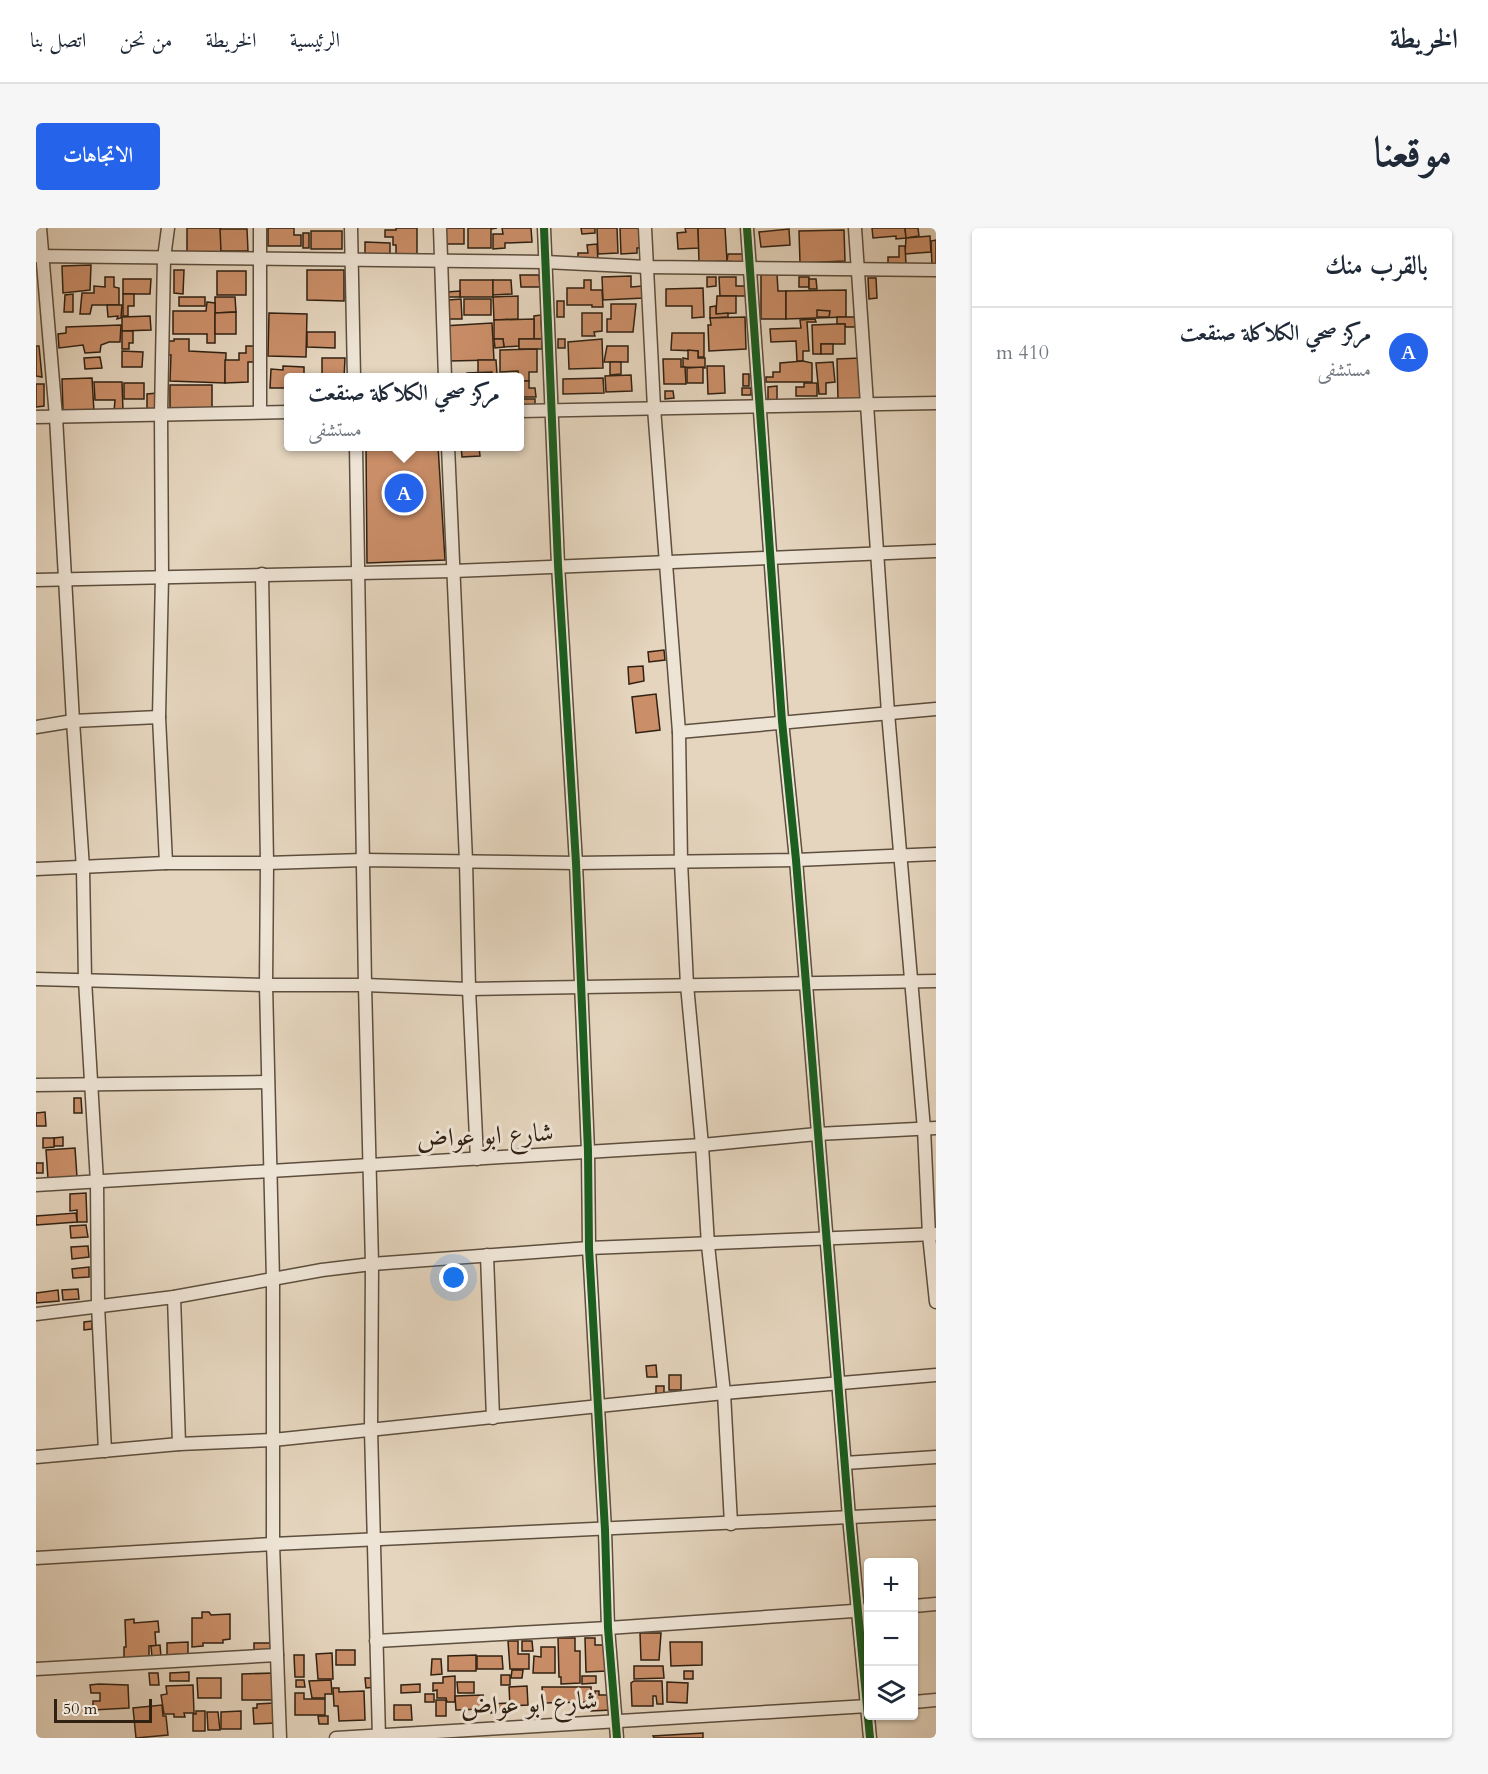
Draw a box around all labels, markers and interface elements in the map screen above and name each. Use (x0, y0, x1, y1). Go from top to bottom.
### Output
text: الخريطة (1390, 20, 1458, 58)
text: اتصل بنا (30, 26, 86, 55)
text: من نحن (119, 26, 173, 55)
text: الخريطة (206, 26, 257, 55)
text: الرئيسية (290, 26, 340, 55)
button: الاتجاهات (36, 123, 160, 190)
text: موقعنا (1374, 124, 1452, 181)
text: بالقرب منك (1325, 248, 1428, 283)
text: مركز صحي الكلاكلة صنقعت (1180, 318, 1371, 348)
text: 410 m (996, 339, 1049, 366)
text: A (1401, 339, 1416, 366)
text: مستشفى (1318, 356, 1371, 383)
popup (284, 373, 524, 451)
text: مركز صحي الكلاكلة صنقعت (308, 378, 500, 408)
text: مستشفى (308, 416, 362, 443)
pin: A (384, 470, 424, 516)
street label: شارع ابو عواض (416, 1114, 555, 1161)
your location (439, 1263, 468, 1292)
map controls (864, 1558, 918, 1720)
button: + (864, 1558, 918, 1612)
button: − (864, 1612, 918, 1666)
button: layers (864, 1666, 918, 1720)
street label: شارع ابو عواض (460, 1682, 599, 1729)
scale bar (54, 1696, 152, 1724)
text: 50 m (63, 1698, 97, 1720)

